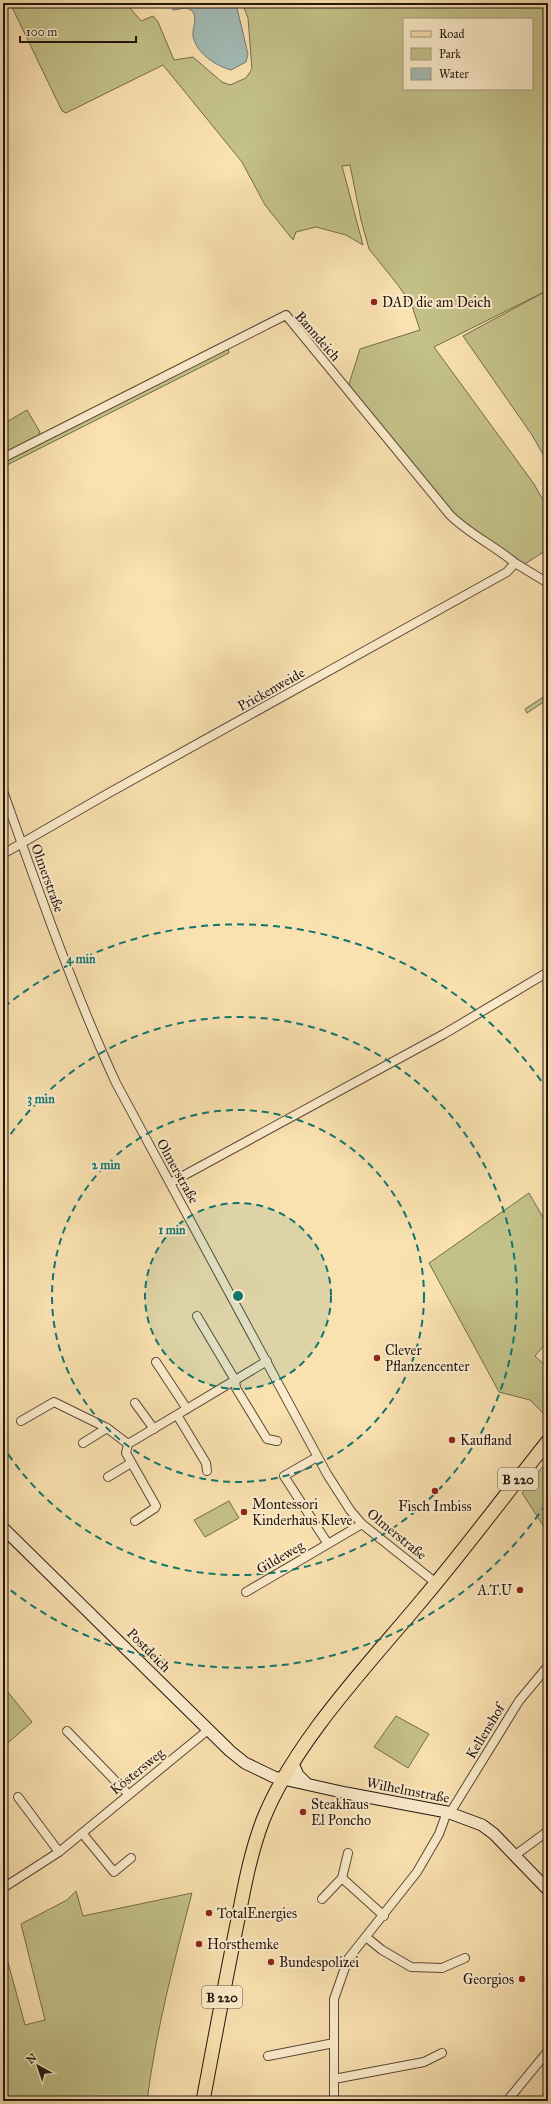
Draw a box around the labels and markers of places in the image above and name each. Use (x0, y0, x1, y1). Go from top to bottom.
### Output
place label: DAD die am Deich (382, 294, 491, 311)
marker: DAD die am Deich (369, 297, 379, 307)
centre of rings (231, 1289, 245, 1303)
place label: Clever Pflanzencenter (385, 1342, 470, 1375)
marker: Clever Pflanzencenter (372, 1353, 382, 1363)
place label: Kaufland (460, 1432, 512, 1449)
marker: Kaufland (447, 1435, 457, 1445)
marker: Fisch Imbiss (430, 1486, 440, 1496)
place label: Montessori Kinderhaus Kleve (252, 1496, 353, 1529)
place label: Fisch Imbiss (398, 1498, 472, 1515)
marker: Montessori Kinderhaus Kleve (239, 1507, 249, 1517)
place label: A.T.U (477, 1582, 513, 1599)
marker: A.T.U (515, 1585, 525, 1595)
place label: Steakhaus El Poncho (311, 1796, 371, 1829)
marker: Steakhaus El Poncho (298, 1807, 308, 1817)
place label: TotalEnergies (217, 1905, 297, 1922)
marker: TotalEnergies (204, 1908, 214, 1918)
place label: Horsthemke (207, 1936, 279, 1953)
marker: Horsthemke (194, 1939, 204, 1949)
place label: Bundespolizei (279, 1954, 359, 1971)
marker: Bundespolizei (266, 1957, 276, 1967)
place label: Georgios (463, 1971, 514, 1988)
marker: Georgios (517, 1974, 527, 1984)

